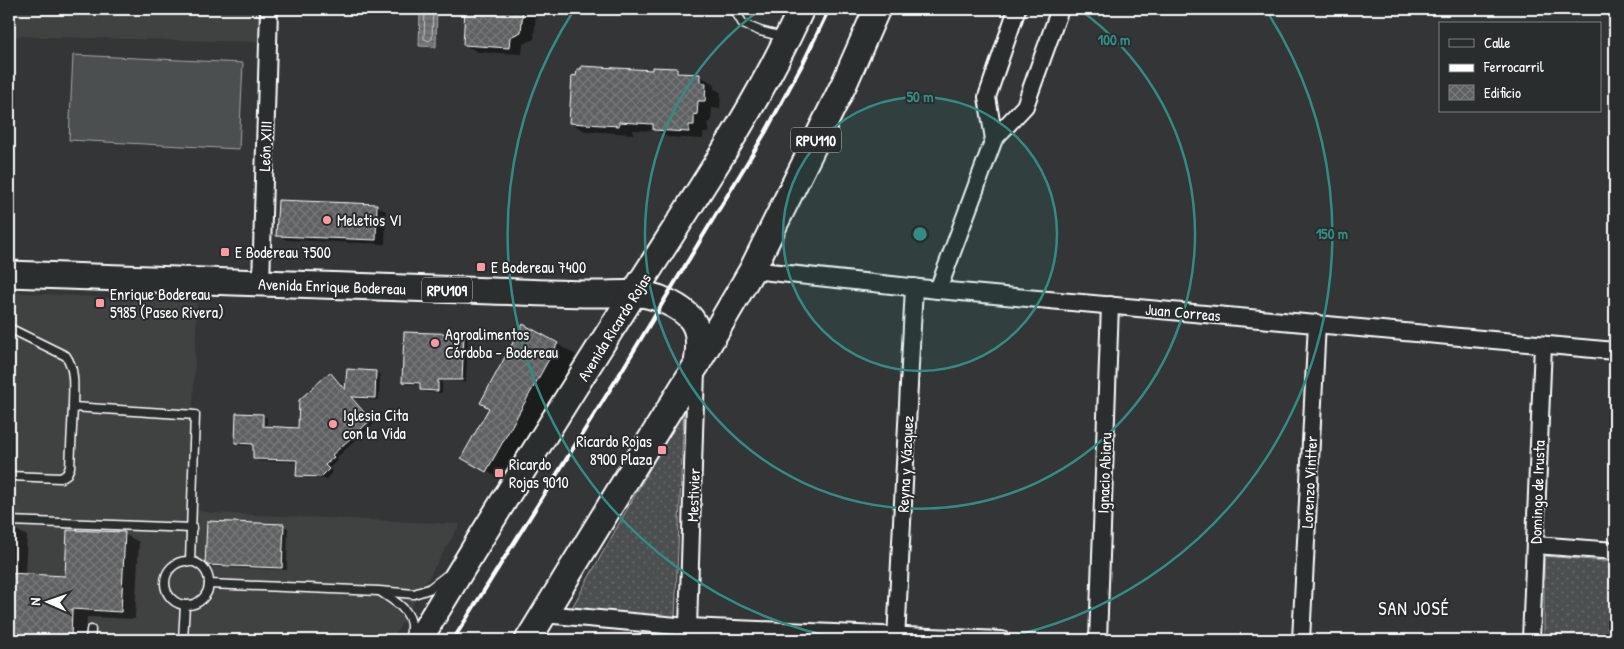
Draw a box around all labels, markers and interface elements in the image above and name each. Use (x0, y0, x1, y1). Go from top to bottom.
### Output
legend (1439, 22, 1602, 112)
text: 100 m (1098, 29, 1130, 50)
text: Calle (1484, 32, 1511, 53)
text: Ferrocarril (1483, 56, 1544, 77)
text: Edificio (1484, 82, 1521, 103)
text: 50 m (907, 86, 933, 107)
street label: León XIII (253, 120, 277, 172)
road number: RPU110 (791, 128, 841, 152)
place label: Meletios VI (337, 209, 402, 231)
marker: Meletios VI (321, 214, 333, 226)
text: 150 m (1316, 223, 1348, 244)
centre of rings (911, 225, 929, 243)
place label: E Bodereau 7500 (235, 241, 331, 263)
marker: E Bodereau 7500 (219, 246, 231, 258)
place label: E Bodereau 7400 (491, 256, 586, 278)
marker: E Bodereau 7400 (475, 261, 487, 273)
street label: Avenida Ricardo Rojas (572, 269, 656, 385)
street label: Avenida Enrique Bodereau (258, 272, 407, 300)
road number: RPU109 (422, 278, 472, 302)
place label: Enrique Bodereau 5985 (Paseo Rivera) (110, 283, 224, 323)
marker: Enrique Bodereau 5985 (Paseo Rivera) (94, 297, 106, 309)
street label: Juan Correas (1144, 298, 1222, 326)
place label: Agroalimentos Córdoba - Bodereau (445, 323, 559, 363)
marker: Agroalimentos Córdoba - Bodereau (429, 337, 441, 349)
place label: Iglesia Cita con la Vida (343, 404, 408, 444)
street label: Reyna y Vázquez (891, 415, 919, 513)
marker: Iglesia Cita con la Vida (327, 418, 339, 430)
place label: Ricardo Rojas 8900 Plaza (576, 430, 652, 470)
street label: Ignacio Abiaru (1092, 431, 1116, 514)
street label: Lorenzo Vintter (1296, 435, 1322, 529)
street label: Domingo de Irusta (1524, 440, 1550, 544)
marker: Ricardo Rojas 8900 Plaza (656, 444, 668, 456)
place label: Ricardo Rojas 9010 (509, 453, 569, 493)
marker: Ricardo Rojas 9010 (493, 467, 505, 479)
street label: Mestivier (681, 468, 705, 522)
north arrow (22, 576, 72, 626)
district label: SAN JOSÉ (1378, 596, 1450, 621)
text: N (25, 597, 44, 606)

